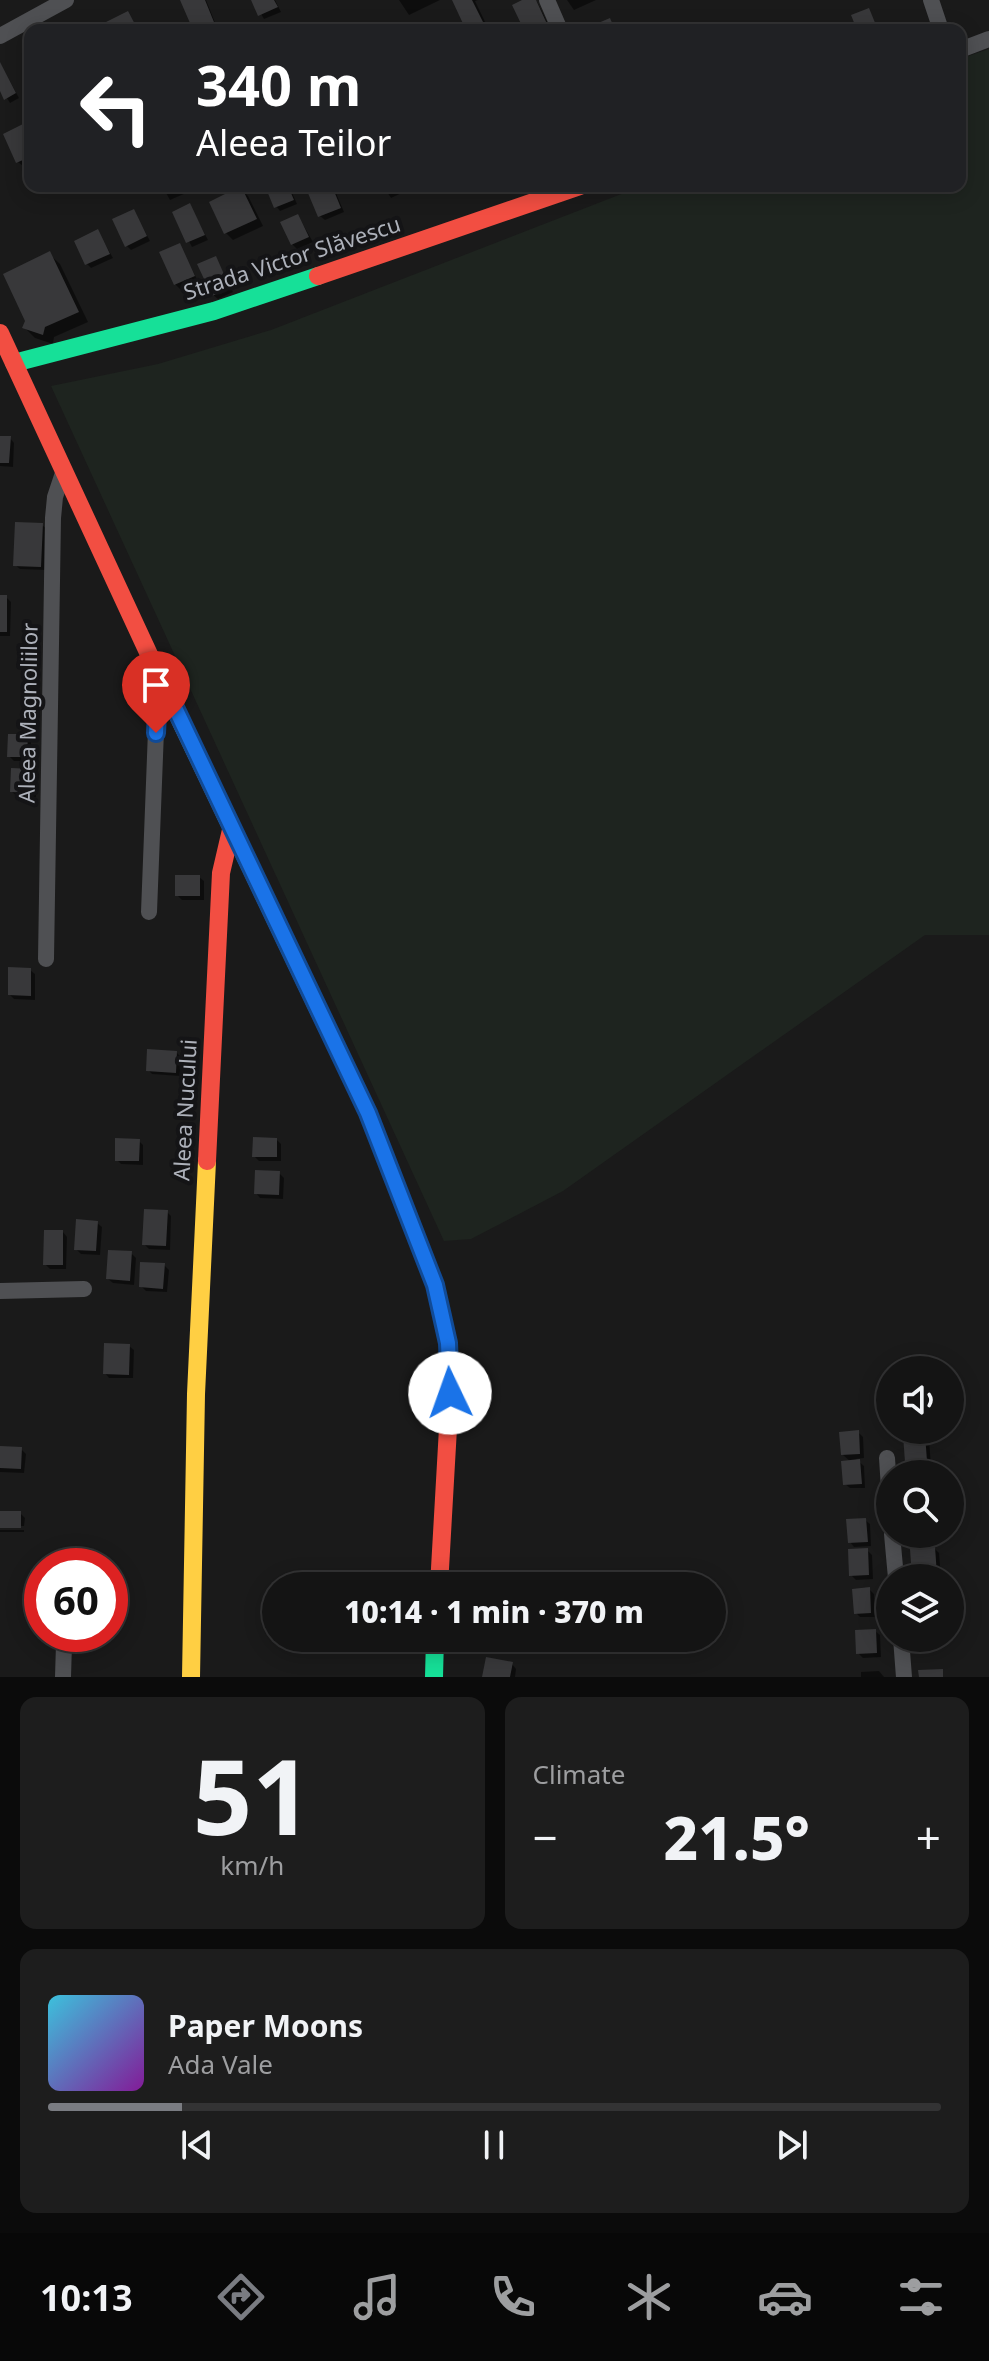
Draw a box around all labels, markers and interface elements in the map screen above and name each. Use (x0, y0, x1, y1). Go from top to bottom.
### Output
text: 340 m (196, 46, 361, 122)
icon: left (64, 56, 168, 160)
text: Aleea Teilor (196, 118, 391, 167)
street label: Strada Victor Slăvescu (179, 208, 404, 306)
street label: Aleea Magnoliilor (10, 623, 44, 803)
pin (122, 651, 190, 733)
icon: arrive (134, 663, 178, 707)
street label: Aleea Nucului (165, 1038, 203, 1182)
position arrow (408, 1351, 492, 1435)
map controls (876, 1356, 964, 1652)
button: sound (876, 1356, 964, 1444)
button: search (876, 1460, 964, 1548)
speed limit sign: 60 (24, 1548, 128, 1652)
button: layers (876, 1564, 964, 1652)
text: 10:14 · 1 min · 370 m (344, 1591, 644, 1632)
text: 51 (193, 1724, 312, 1865)
text: Climate (533, 1756, 625, 1792)
text: 21.5° (663, 1796, 810, 1878)
text: − (533, 1807, 558, 1867)
text: + (916, 1807, 941, 1867)
text: km/h (220, 1847, 284, 1883)
text: Paper Moons (168, 2005, 363, 2046)
text: Ada Vale (168, 2046, 273, 2082)
icon: previous (175, 2123, 219, 2167)
icon: pause (472, 2123, 516, 2167)
icon: next (770, 2123, 814, 2167)
icon: directions (213, 2269, 269, 2325)
icon: music (349, 2269, 405, 2325)
icon: phone (485, 2269, 541, 2325)
icon: climate (621, 2269, 677, 2325)
icon: car (757, 2269, 813, 2325)
icon: filters (893, 2269, 949, 2325)
text: 10:13 (40, 2273, 133, 2322)

